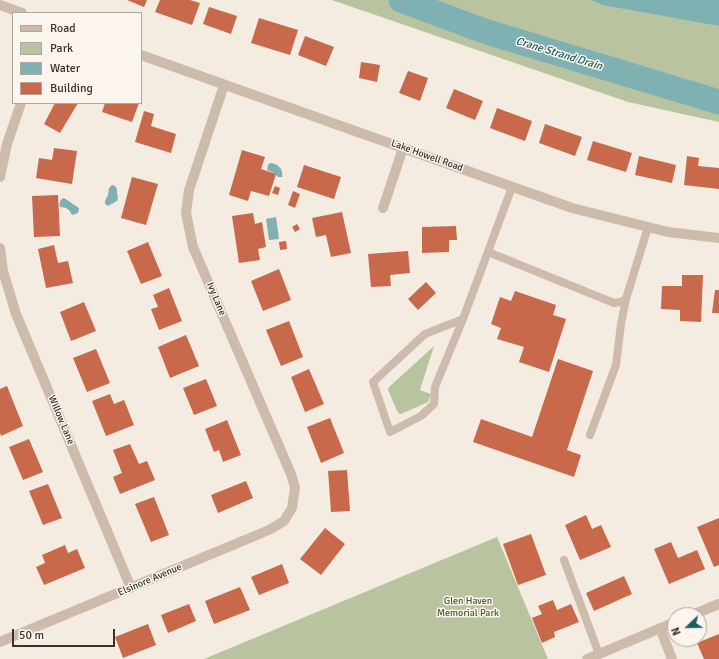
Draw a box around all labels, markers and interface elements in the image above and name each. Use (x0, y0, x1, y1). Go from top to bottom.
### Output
legend (12, 12, 142, 104)
text: Road (50, 21, 76, 36)
water label: Crane Strand Drain (514, 35, 604, 73)
text: Park (50, 41, 73, 56)
text: Water (50, 61, 80, 76)
text: Building (50, 81, 93, 96)
street label: Lake Howell Road (389, 137, 465, 175)
street label: Ivy Lane (204, 281, 228, 317)
street label: Willow Lane (45, 394, 77, 446)
street label: Elsinore Avenue (116, 561, 184, 599)
park label: Glen Haven Memorial Park (437, 595, 499, 618)
north arrow (667, 607, 707, 647)
scale bar (14, 621, 117, 647)
text: N (669, 625, 684, 637)
text: 50 m (19, 628, 44, 643)

